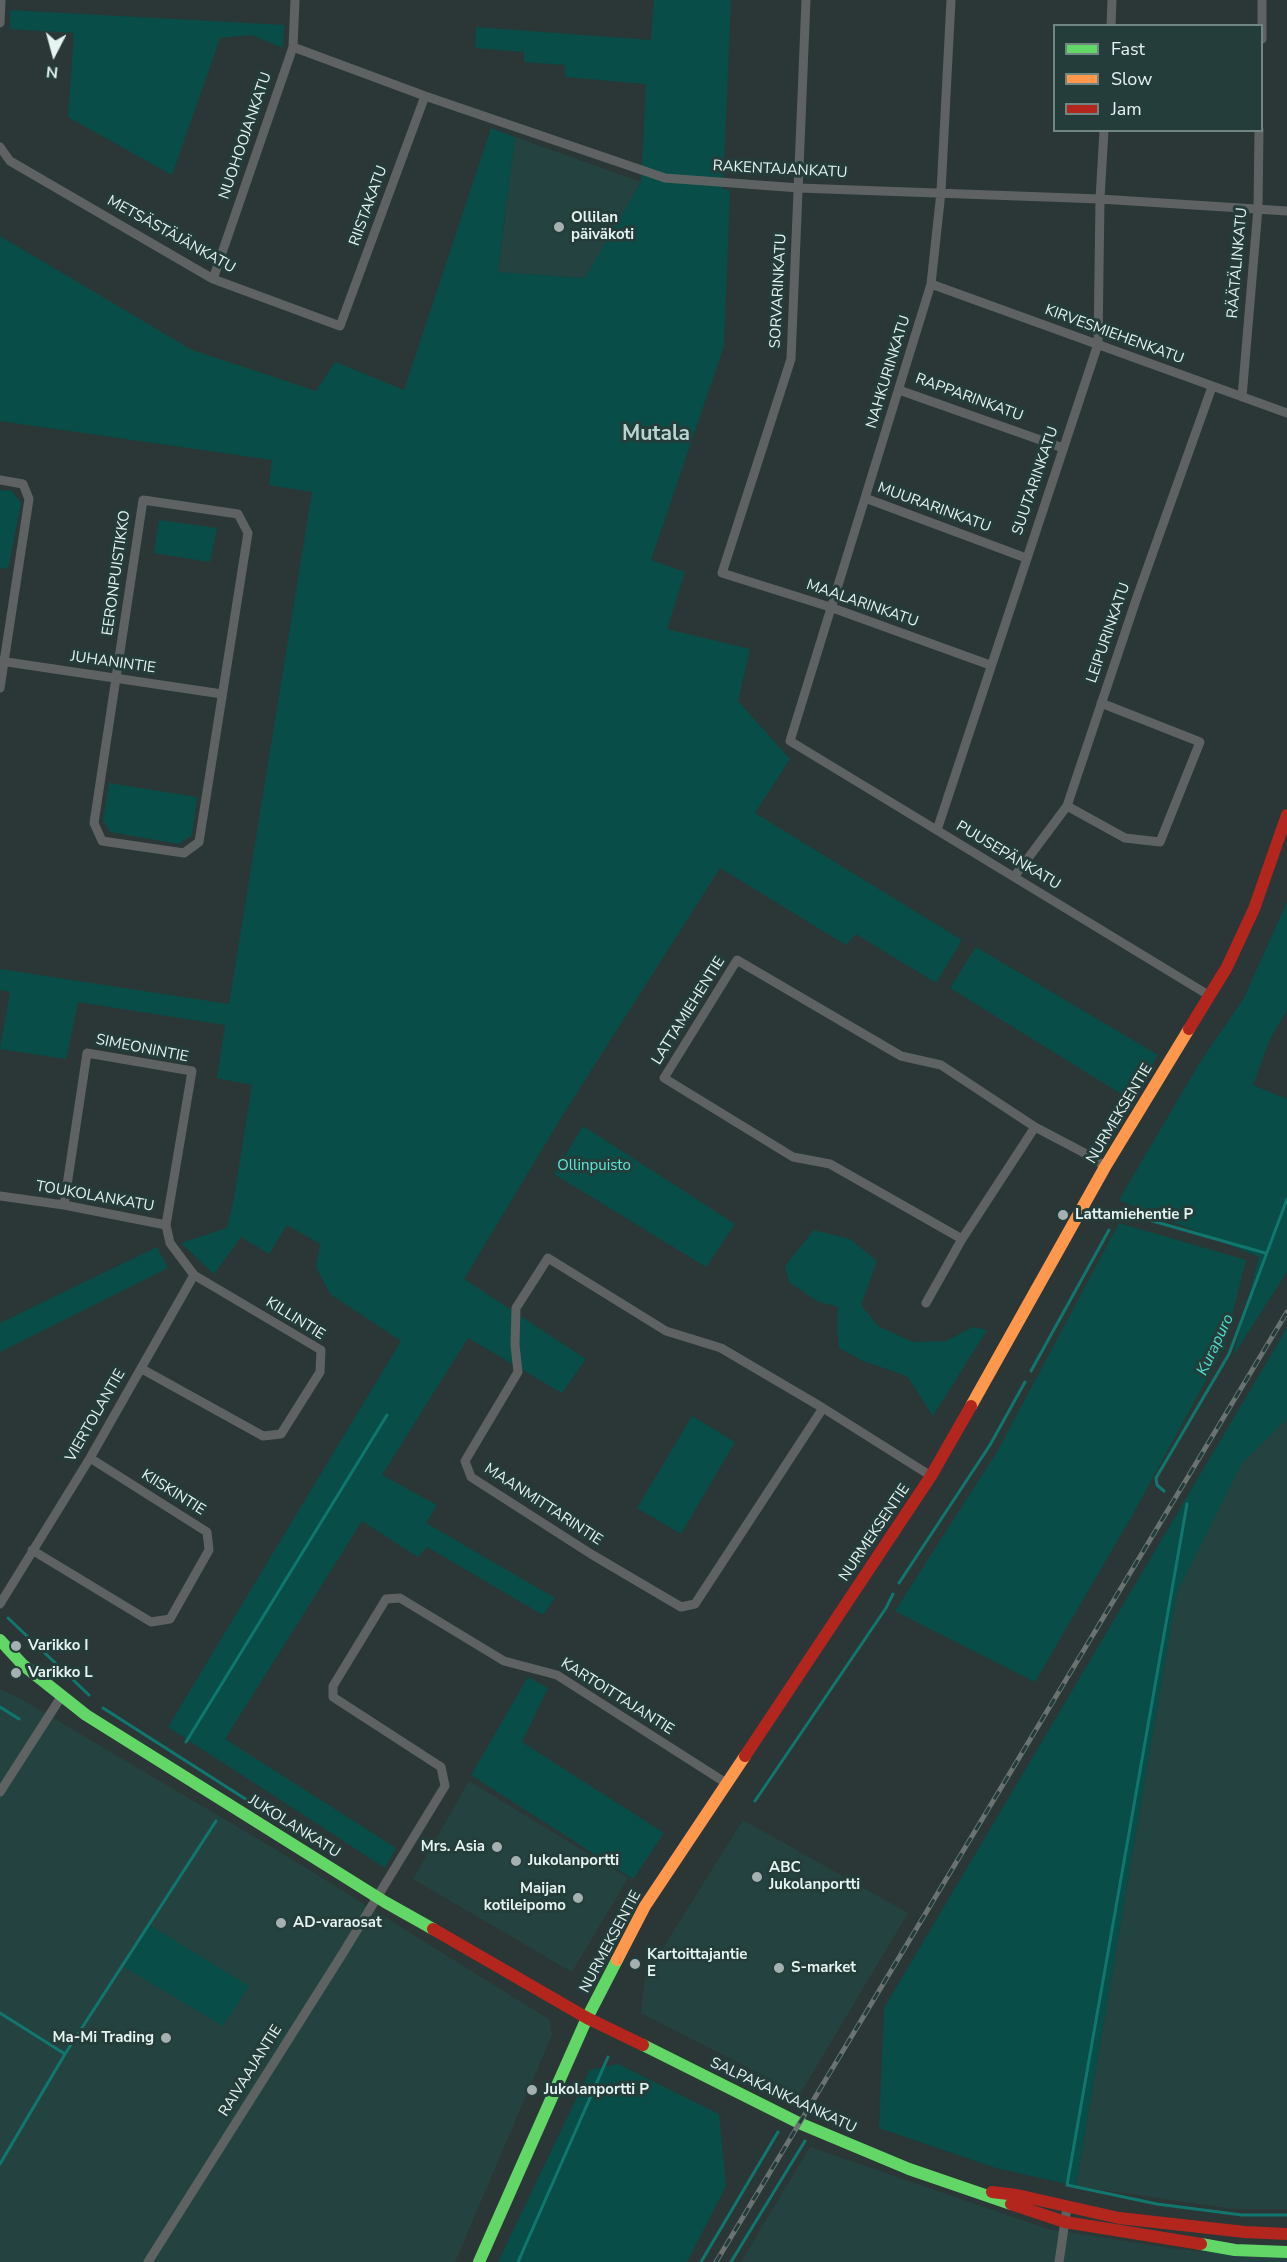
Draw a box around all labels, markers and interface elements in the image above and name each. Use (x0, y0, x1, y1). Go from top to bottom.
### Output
north arrow (24, 24, 84, 84)
legend (1053, 24, 1263, 132)
text: Fast (1111, 37, 1145, 61)
text: N (45, 60, 59, 83)
text: Slow (1111, 67, 1152, 91)
street label: NUOHOOJANKATU (216, 70, 276, 202)
text: Jam (1111, 97, 1142, 121)
street label: RAKENTAJANKATU (712, 157, 848, 183)
street label: RIISTAKATU (346, 163, 392, 249)
street label: METSÄSTÄJÄNKATU (104, 192, 238, 278)
street label: RÄÄTÄLINKATU (1224, 207, 1252, 319)
place label: Ollilan päiväkoti (571, 209, 634, 244)
marker: Ollilan päiväkoti (552, 220, 566, 234)
street label: SORVARINKATU (767, 233, 791, 349)
street label: KIRVESMIEHENKATU (1042, 301, 1186, 369)
street label: NAHKURINKATU (863, 313, 915, 431)
street label: RAPPARINKATU (913, 370, 1025, 426)
district label: Mutala (622, 422, 690, 448)
street label: SUUTARINKATU (1009, 424, 1063, 538)
street label: MUURARINKATU (875, 479, 993, 537)
street label: EERONPUISTIKKO (99, 509, 135, 637)
street label: MAALARINKATU (804, 576, 920, 632)
street label: LEIPURINKATU (1083, 581, 1135, 685)
street label: JUHANINTIE (69, 648, 157, 678)
street label: PUUSEPÄNKATU (953, 818, 1063, 894)
street label: LATTAMIEHENTIE (649, 954, 729, 1068)
street label: SIMEONINTIE (94, 1031, 190, 1067)
street label: NURMEKSENTIE (1083, 1061, 1157, 1167)
park label: Ollinpuisto (557, 1157, 631, 1175)
street label: TOUKOLANKATU (34, 1178, 156, 1216)
place label: Lattamiehentie P (1075, 1206, 1193, 1224)
marker: Lattamiehentie P (1056, 1208, 1070, 1222)
street label: KILLINTIE (262, 1294, 328, 1344)
water label: Kurapuro (1193, 1311, 1239, 1379)
street label: VIERTOLANTIE (62, 1366, 130, 1466)
street label: MAANMITTARINTIE (481, 1460, 605, 1550)
street label: KIISKINTIE (138, 1466, 208, 1520)
street label: NURMEKSENTIE (836, 1481, 914, 1585)
place label: Varikko I (28, 1637, 89, 1655)
marker: Varikko I (9, 1639, 23, 1653)
street label: KARTOITTAJANTIE (557, 1655, 677, 1739)
place label: Varikko L (28, 1664, 93, 1682)
marker: Varikko L (9, 1666, 23, 1680)
street label: JUKOLANKATU (245, 1792, 343, 1862)
place label: Mrs. Asia (421, 1838, 485, 1856)
marker: Mrs. Asia (490, 1840, 504, 1854)
place label: Jukolanportti (528, 1852, 619, 1870)
marker: Jukolanportti (509, 1854, 523, 1868)
place label: ABC Jukolanportti (769, 1859, 860, 1894)
marker: ABC Jukolanportti (750, 1870, 764, 1884)
place label: Maijan kotileipomo (484, 1880, 566, 1915)
street label: NURMEKSENTIE (576, 1888, 646, 1996)
marker: Maijan kotileipomo (571, 1891, 585, 1905)
place label: AD-varaosat (293, 1914, 382, 1932)
marker: AD-varaosat (274, 1916, 288, 1930)
place label: Kartoittajantie E (647, 1946, 747, 1981)
marker: Kartoittajantie E (628, 1957, 642, 1971)
place label: S-market (791, 1959, 856, 1977)
marker: S-market (772, 1961, 786, 1975)
street label: RAIVAAJANTIE (216, 2022, 286, 2120)
place label: Ma-Mi Trading (53, 2029, 154, 2047)
marker: Ma-Mi Trading (159, 2031, 173, 2045)
street label: SALPAKANKAANKATU (707, 2054, 859, 2138)
place label: Jukolanportti P (544, 2081, 649, 2099)
marker: Jukolanportti P (525, 2083, 539, 2097)

